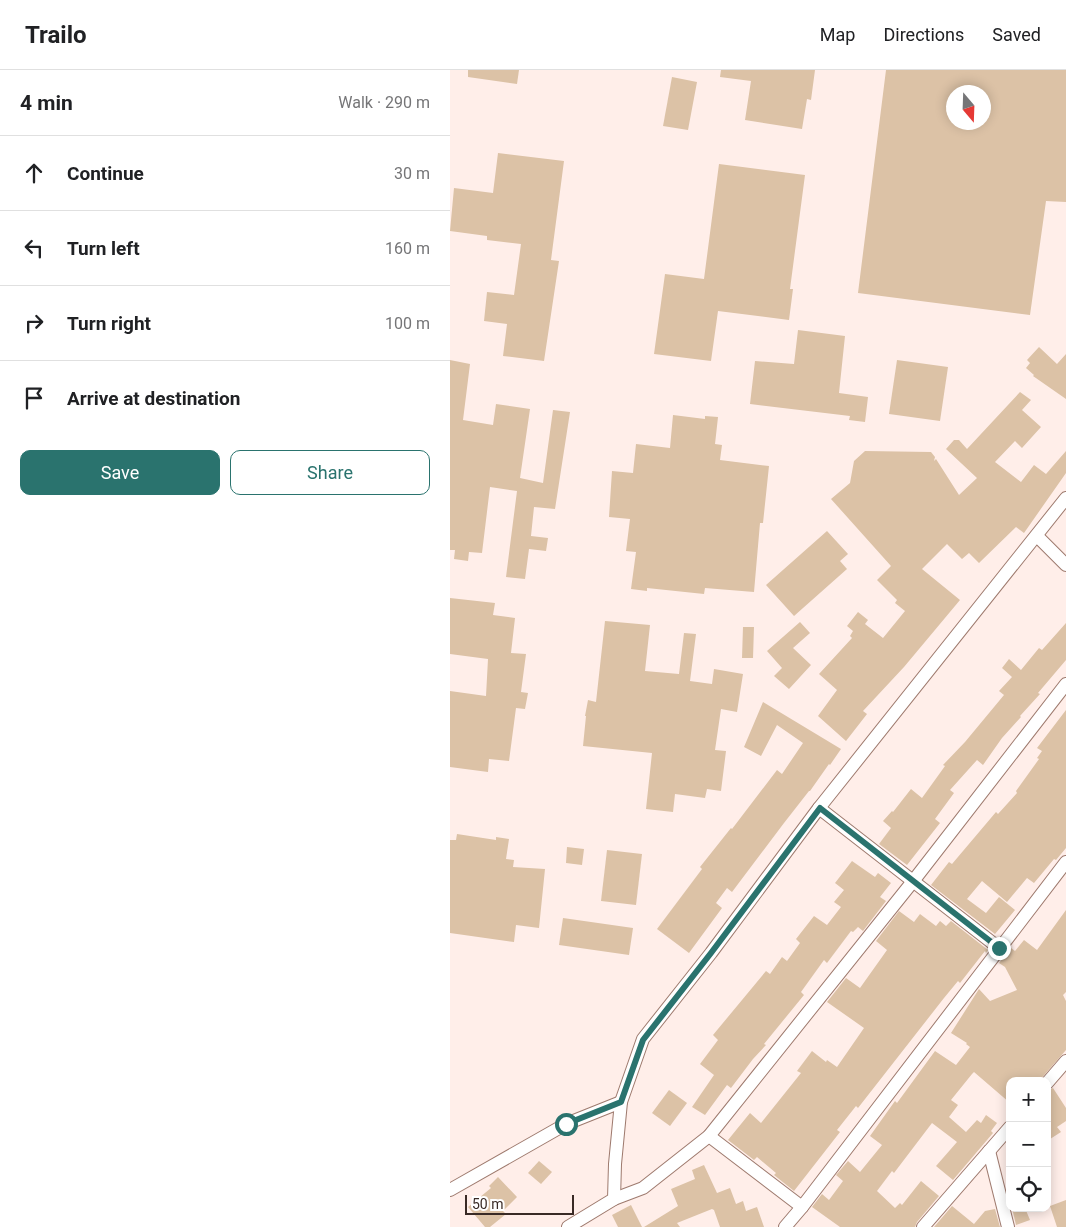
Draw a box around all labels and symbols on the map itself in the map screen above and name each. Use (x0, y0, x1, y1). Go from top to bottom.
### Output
north arrow (946, 85, 991, 130)
route end (988, 937, 1011, 960)
route start (555, 1113, 578, 1136)
scale bar (465, 1192, 574, 1215)

